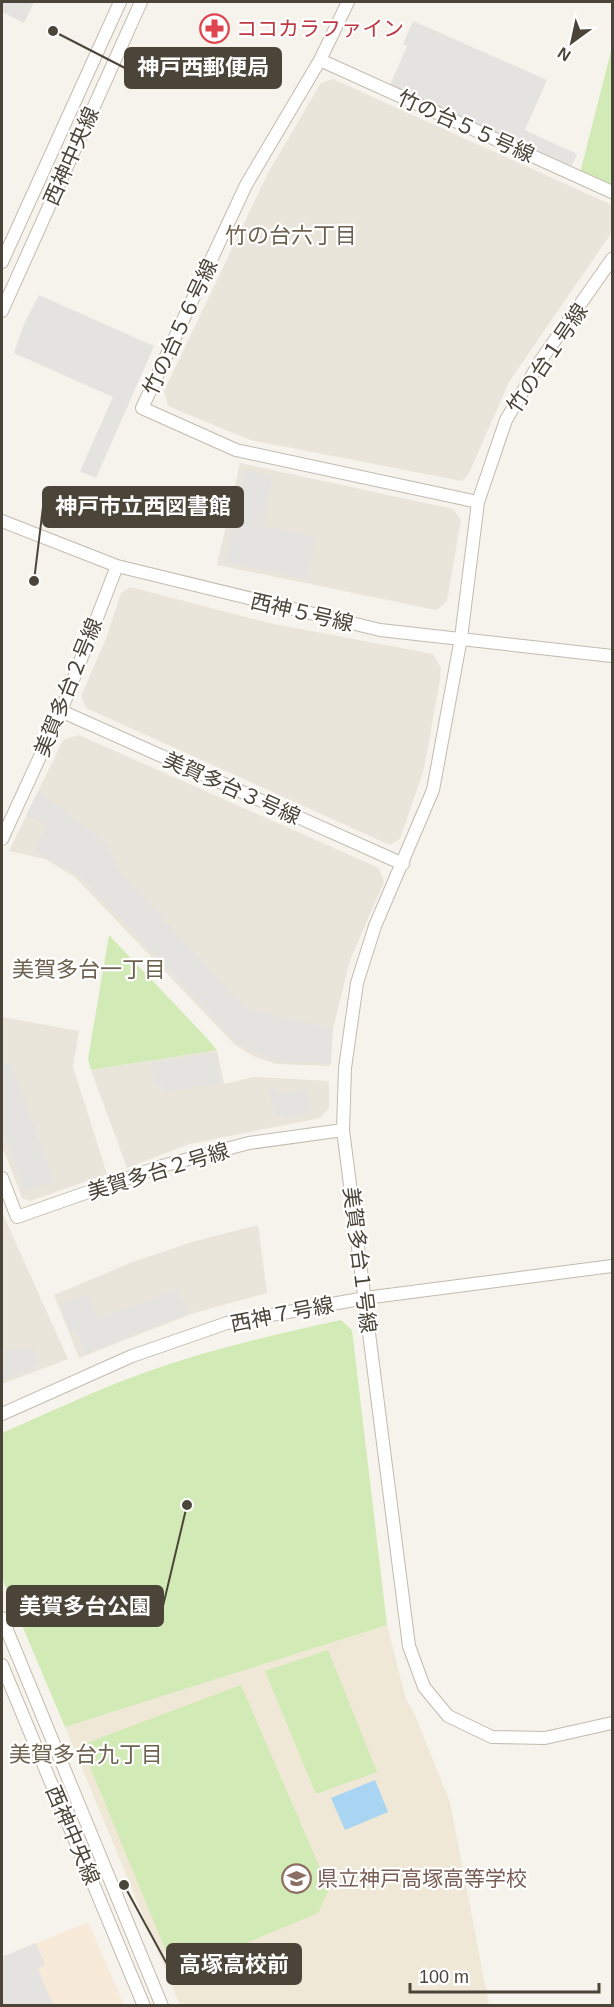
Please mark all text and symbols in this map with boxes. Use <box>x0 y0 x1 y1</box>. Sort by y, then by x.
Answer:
pharmacy icon: ココカラファイン <box>199 12 231 44</box>
north arrow <box>542 12 602 72</box>
place label: ココカラファイン <box>236 17 404 40</box>
text: N <box>555 44 574 64</box>
callout: 神戸西郵便局 <box>125 48 281 88</box>
text: 神戸西郵便局 <box>137 55 269 80</box>
street label: 竹の台５５号線 <box>394 86 538 166</box>
street label: 西神中央線 <box>39 103 103 209</box>
district label: 竹の台六丁目 <box>225 223 357 248</box>
street label: 竹の台５６号線 <box>139 256 221 398</box>
street label: 竹の台１号線 <box>502 299 592 417</box>
callout: 神戸市立西図書館 <box>43 487 243 527</box>
text: 神戸市立西図書館 <box>55 494 231 519</box>
street label: 西神５号線 <box>248 589 356 635</box>
street label: 美賀多台２号線 <box>30 615 106 759</box>
street label: 美賀多台３号線 <box>160 748 304 828</box>
district label: 美賀多台一丁目 <box>12 957 166 982</box>
street label: 美賀多台２号線 <box>84 1139 232 1203</box>
street label: 美賀多台１号線 <box>340 1186 380 1334</box>
street label: 西神７号線 <box>228 1293 336 1335</box>
callout: 美賀多台公園 <box>7 1586 163 1626</box>
text: 美賀多台公園 <box>19 1594 151 1619</box>
district label: 美賀多台九丁目 <box>9 1742 163 1767</box>
street label: 西神中央線 <box>42 1782 104 1888</box>
school or university icon: 県立神戸高塚高等学校 <box>280 1862 312 1894</box>
place label: 県立神戸高塚高等学校 <box>317 1867 527 1890</box>
callout: 高塚高校前 <box>167 1944 301 1984</box>
text: 高塚高校前 <box>179 1952 289 1977</box>
scale bar <box>410 1956 599 1994</box>
text: 100 m <box>419 1967 469 1987</box>

